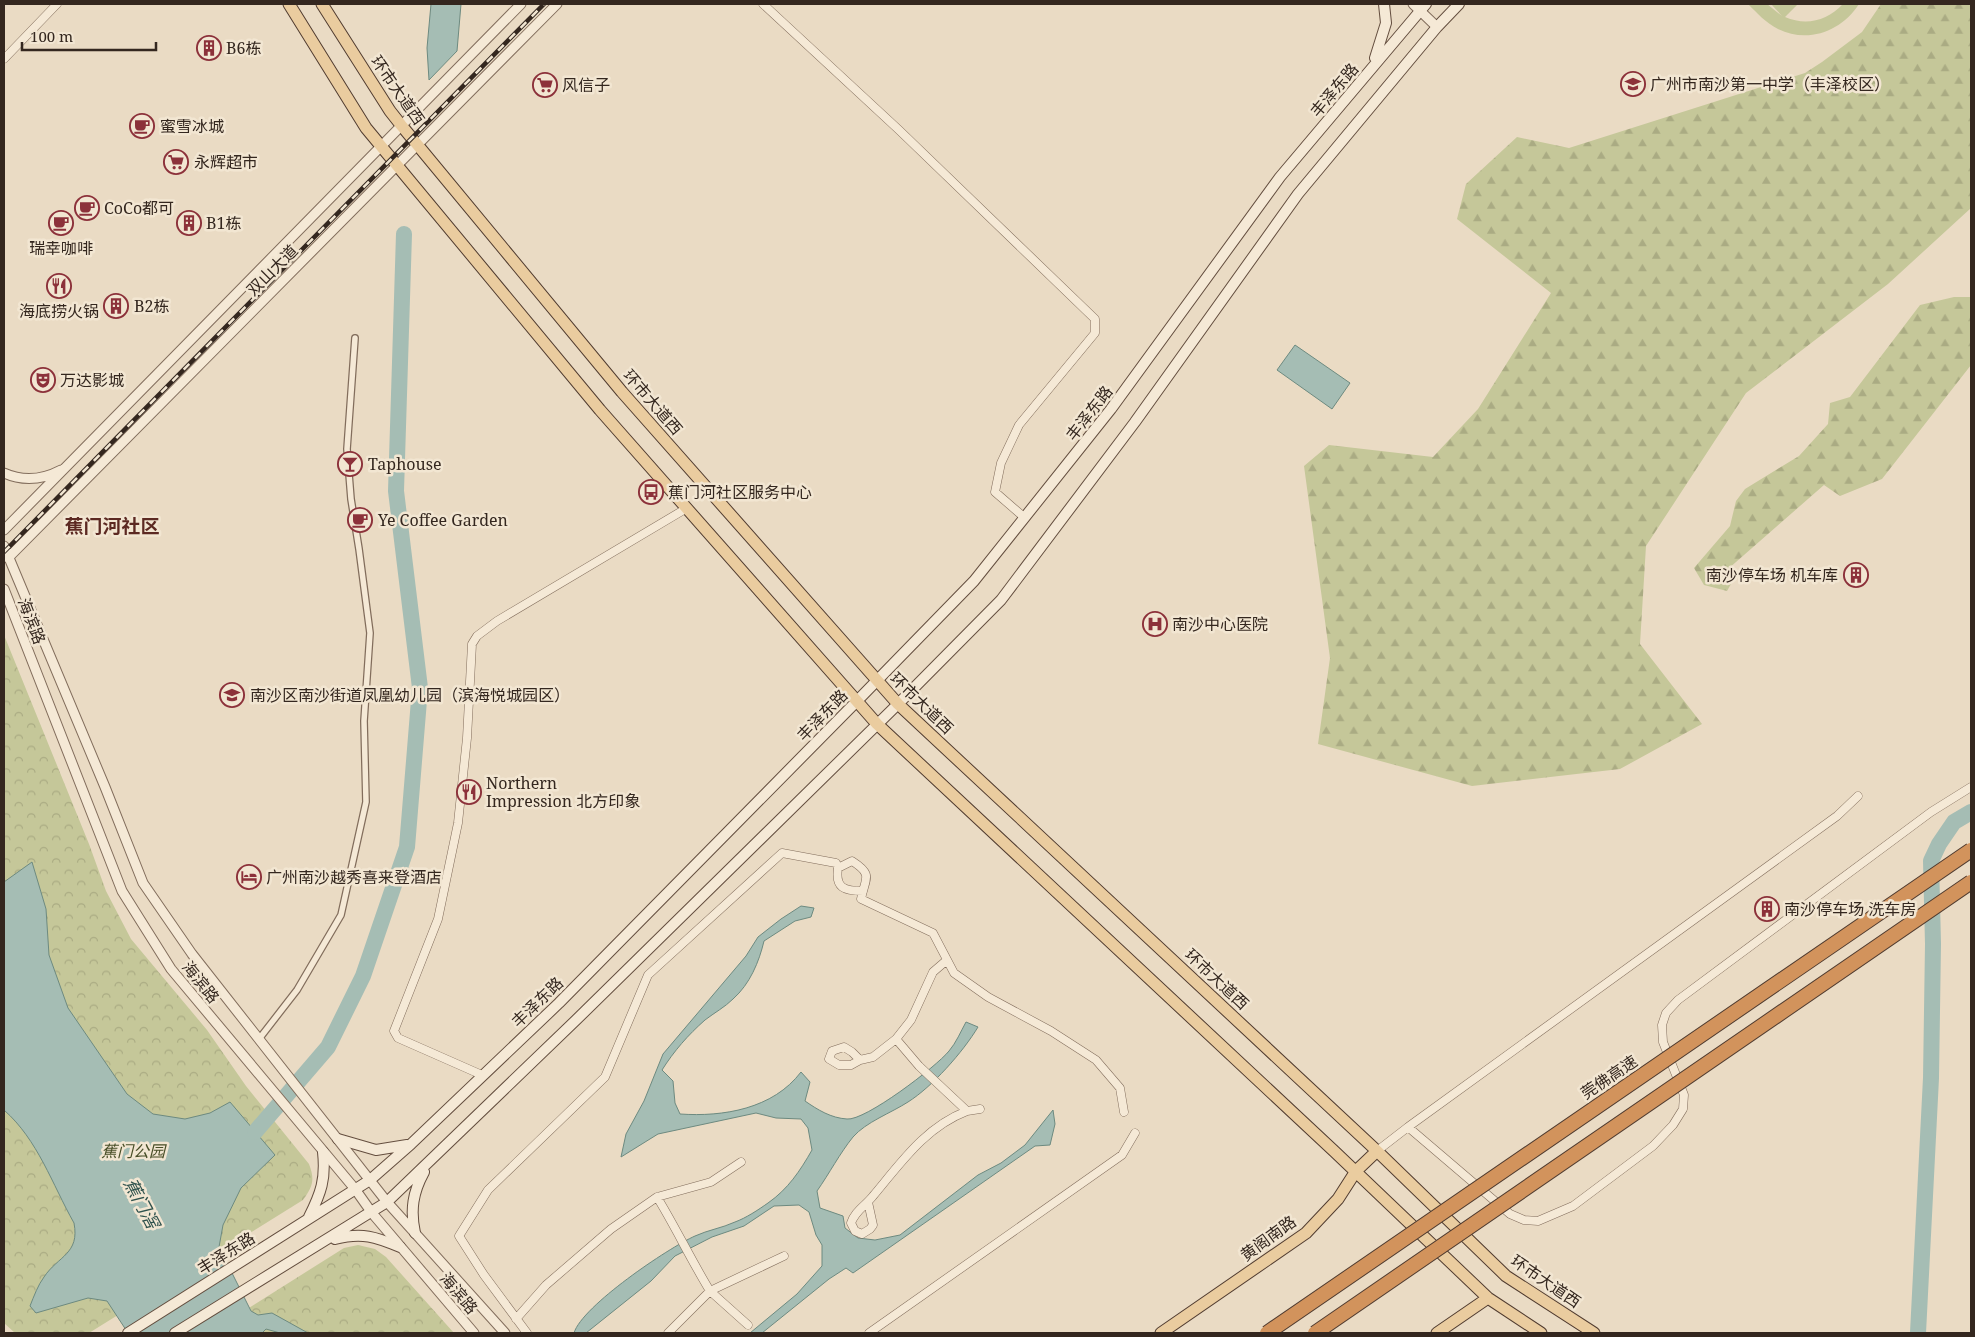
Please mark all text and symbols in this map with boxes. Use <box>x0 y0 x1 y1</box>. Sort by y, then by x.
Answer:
scale bar <box>22 20 156 52</box>
text: 100 m <box>30 26 73 46</box>
building icon: B6栋 <box>196 35 222 61</box>
place label: B6栋 <box>226 37 261 59</box>
street label: 环市大道西 <box>366 51 430 129</box>
street label: 丰泽东路 <box>1305 58 1363 122</box>
school or university icon: 广州市南沙第一中学（丰泽校区） <box>1620 71 1646 97</box>
supermarket icon: 风信子 <box>532 72 558 98</box>
place label: 广州市南沙第一中学（丰泽校区） <box>1650 73 1890 95</box>
place label: 风信子 <box>562 74 610 96</box>
cafe icon: 蜜雪冰城 <box>129 113 155 139</box>
place label: 蜜雪冰城 <box>160 115 224 137</box>
supermarket icon: 永辉超市 <box>163 149 189 175</box>
place label: 永辉超市 <box>194 151 258 173</box>
cafe icon: CoCo都可 <box>74 195 100 221</box>
place label: CoCo都可 <box>104 197 174 219</box>
cafe icon: 瑞幸咖啡 <box>48 210 74 236</box>
building icon: B1栋 <box>176 210 202 236</box>
place label: B1栋 <box>206 212 241 234</box>
place label: 瑞幸咖啡 <box>29 237 93 259</box>
street label: 双山大道 <box>242 240 302 300</box>
restaurant icon: 海底捞火锅 <box>46 273 72 299</box>
building icon: B2栋 <box>103 293 129 319</box>
place label: B2栋 <box>134 295 169 317</box>
place label: 海底捞火锅 <box>19 300 99 322</box>
street label: 环市大道西 <box>618 365 688 439</box>
theatre icon: 万达影城 <box>30 367 56 393</box>
place label: 万达影城 <box>60 369 124 391</box>
street label: 丰泽东路 <box>1061 381 1117 445</box>
bar icon: Taphouse <box>337 451 363 477</box>
place label: Taphouse <box>368 453 442 475</box>
bus stop icon: 蕉门河社区服务中心 <box>638 479 664 505</box>
place label: 蕉门河社区服务中心 <box>668 481 812 503</box>
cafe icon: Ye Coffee Garden <box>347 507 373 533</box>
place label: Ye Coffee Garden <box>377 509 508 531</box>
district label: 蕉门河社区 <box>64 513 160 539</box>
building icon: 南沙停车场 机车库 <box>1843 562 1869 588</box>
place label: 南沙停车场 机车库 <box>1706 564 1838 586</box>
street label: 海滨路 <box>13 595 51 647</box>
hospital icon: 南沙中心医院 <box>1142 611 1168 637</box>
place label: 南沙中心医院 <box>1172 613 1268 635</box>
street label: 环市大道西 <box>886 667 958 739</box>
school or university icon: 南沙区南沙街道凤凰幼儿园（滨海悦城园区） <box>219 682 245 708</box>
place label: 南沙区南沙街道凤凰幼儿园（滨海悦城园区） <box>250 684 570 706</box>
street label: 丰泽东路 <box>792 684 852 746</box>
place label: Northern Impression 北方印象 <box>486 772 640 812</box>
restaurant icon: Northern Impression 北方印象 <box>456 779 482 805</box>
hotel icon: 广州南沙越秀喜来登酒店 <box>236 864 262 890</box>
place label: 广州南沙越秀喜来登酒店 <box>266 866 442 888</box>
building icon: 南沙停车场 洗车房 <box>1754 896 1780 922</box>
place label: 南沙停车场 洗车房 <box>1784 898 1916 920</box>
street label: 环市大道西 <box>1180 944 1254 1014</box>
street label: 海滨路 <box>177 956 225 1008</box>
street label: 丰泽东路 <box>506 972 568 1032</box>
street label: 莞佛高速 <box>1576 1050 1642 1104</box>
park label: 蕉门公园 <box>101 1140 167 1162</box>
water label: 蕉门滘 <box>119 1174 167 1235</box>
street label: 黄阁南路 <box>1236 1210 1300 1266</box>
street label: 丰泽东路 <box>193 1227 259 1279</box>
street label: 环市大道西 <box>1507 1250 1585 1312</box>
street label: 海滨路 <box>435 1268 483 1318</box>

